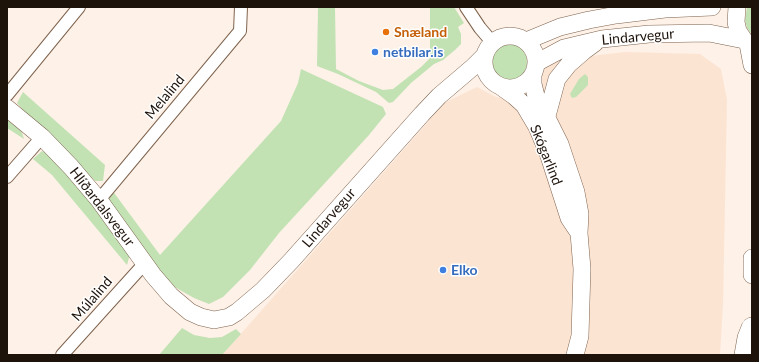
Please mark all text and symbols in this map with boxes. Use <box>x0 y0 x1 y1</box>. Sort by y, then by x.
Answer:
place label: Snæland <box>394 24 447 40</box>
street label: Lindarvegur <box>601 25 675 49</box>
marker: Snæland <box>381 27 391 37</box>
place label: netbilar.is <box>383 44 443 60</box>
marker: netbilar.is <box>370 47 380 57</box>
street label: Melalind <box>142 71 188 123</box>
street label: Skógarlind <box>526 122 566 188</box>
street label: Hlíðardalsvegur <box>66 164 138 250</box>
street label: Lindarvegur <box>299 185 359 251</box>
place label: Elko <box>451 262 478 278</box>
marker: Elko <box>438 265 448 275</box>
street label: Múlalind <box>68 273 116 325</box>

